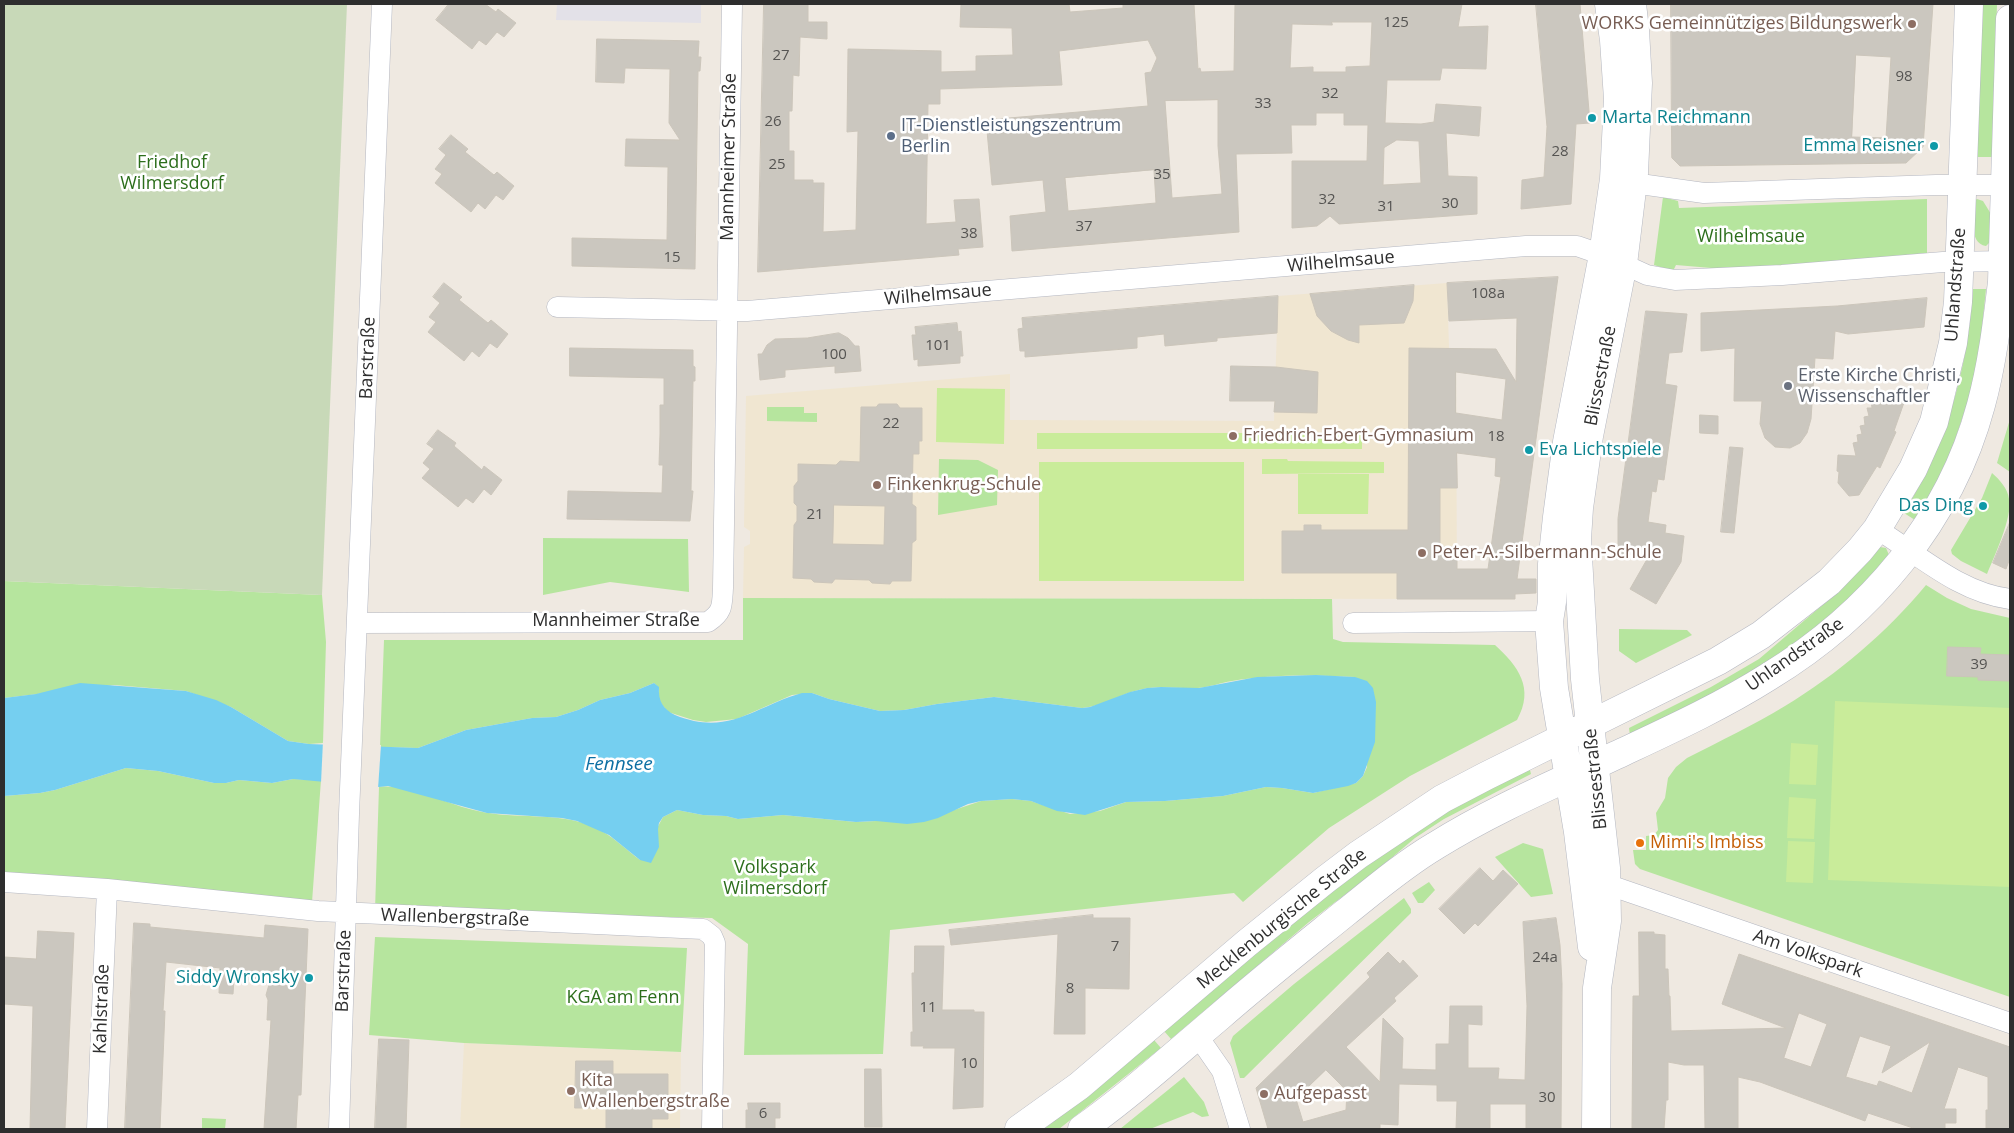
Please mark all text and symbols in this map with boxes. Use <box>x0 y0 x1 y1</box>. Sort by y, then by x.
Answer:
place label: WORKS Gemeinnütziges Bildungswerk <box>1582 13 1902 35</box>
house number: 125 <box>1383 14 1409 32</box>
marker: WORKS Gemeinnütziges Bildungswerk <box>1906 18 1918 30</box>
house number: 27 <box>772 47 790 65</box>
house number: 98 <box>1895 68 1913 86</box>
street label: Mannheimer Straße <box>717 73 741 241</box>
house number: 32 <box>1321 85 1339 103</box>
house number: 33 <box>1254 95 1272 113</box>
place label: Marta Reichmann <box>1602 107 1751 129</box>
marker: Marta Reichmann <box>1586 112 1598 124</box>
house number: 26 <box>764 113 782 131</box>
place label: IT-Dienstleistungszentrum Berlin <box>901 115 1121 158</box>
marker: IT-Dienstleistungszentrum Berlin <box>885 130 897 142</box>
place label: Emma Reisner <box>1803 135 1924 157</box>
marker: Emma Reisner <box>1928 140 1940 152</box>
house number: 28 <box>1551 143 1569 161</box>
park label: Friedhof Wilmersdorf <box>120 152 224 194</box>
house number: 25 <box>768 156 786 174</box>
house number: 35 <box>1153 166 1171 184</box>
house number: 32 <box>1318 191 1336 209</box>
house number: 30 <box>1441 195 1459 213</box>
house number: 31 <box>1377 198 1395 216</box>
house number: 37 <box>1075 218 1093 236</box>
house number: 38 <box>960 225 978 243</box>
park label: Wilhelmsaue <box>1697 226 1805 248</box>
street label: Uhlandstraße <box>1941 227 1971 343</box>
street label: Wilhelmsaue <box>1286 247 1396 277</box>
house number: 15 <box>663 249 681 267</box>
street label: Wilhelmsaue <box>883 280 993 310</box>
house number: 108a <box>1471 285 1505 303</box>
street label: Barstraße <box>356 316 380 400</box>
street label: Blissestraße <box>1581 324 1621 428</box>
house number: 101 <box>925 337 951 355</box>
house number: 100 <box>821 346 847 364</box>
place label: Erste Kirche Christi, Wissenschaftler <box>1798 365 1961 408</box>
marker: Erste Kirche Christi, Wissenschaftler <box>1782 380 1794 392</box>
house number: 22 <box>882 415 900 433</box>
place label: Friedrich-Ebert-Gymnasium <box>1243 425 1474 447</box>
house number: 18 <box>1487 428 1505 446</box>
marker: Friedrich-Ebert-Gymnasium <box>1227 430 1239 442</box>
place label: Eva Lichtspiele <box>1539 439 1662 461</box>
marker: Eva Lichtspiele <box>1523 444 1535 456</box>
place label: Finkenkrug-Schule <box>887 474 1041 496</box>
marker: Finkenkrug-Schule <box>871 479 883 491</box>
place label: Das Ding <box>1898 495 1973 517</box>
marker: Das Ding <box>1977 500 1989 512</box>
house number: 21 <box>806 506 824 524</box>
place label: Peter-A.-Silbermann-Schule <box>1432 542 1662 564</box>
marker: Peter-A.-Silbermann-Schule <box>1416 547 1428 559</box>
street label: Mannheimer Straße <box>532 610 700 632</box>
street label: Uhlandstraße <box>1742 613 1848 697</box>
house number: 39 <box>1970 656 1988 674</box>
street label: Blissestraße <box>1580 727 1612 831</box>
water label: Fennsee <box>585 754 653 776</box>
place label: Mimi's Imbiss <box>1650 832 1764 854</box>
marker: Mimi's Imbiss <box>1634 837 1646 849</box>
street label: Mecklenburgische Straße <box>1193 844 1371 994</box>
park label: Volkspark Wilmersdorf <box>723 857 827 900</box>
street label: Wallenbergstraße <box>380 905 530 931</box>
street label: Am Volkspark <box>1750 925 1866 983</box>
street label: Barstraße <box>332 929 356 1013</box>
house number: 7 <box>1111 938 1119 956</box>
house number: 24a <box>1532 949 1558 967</box>
street label: Kahlstraße <box>90 964 114 1054</box>
place label: Siddy Wronsky <box>176 967 299 989</box>
marker: Siddy Wronsky <box>303 972 315 984</box>
house number: 8 <box>1066 980 1074 998</box>
park label: KGA am Fenn <box>567 987 679 1009</box>
house number: 11 <box>919 999 937 1017</box>
house number: 10 <box>960 1055 978 1073</box>
place label: Kita Wallenbergstraße <box>581 1070 730 1112</box>
place label: Aufgepasst <box>1274 1083 1367 1105</box>
marker: Kita Wallenbergstraße <box>565 1085 577 1097</box>
marker: Aufgepasst <box>1258 1088 1270 1100</box>
house number: 30 <box>1538 1089 1556 1107</box>
house number: 6 <box>759 1105 767 1123</box>

